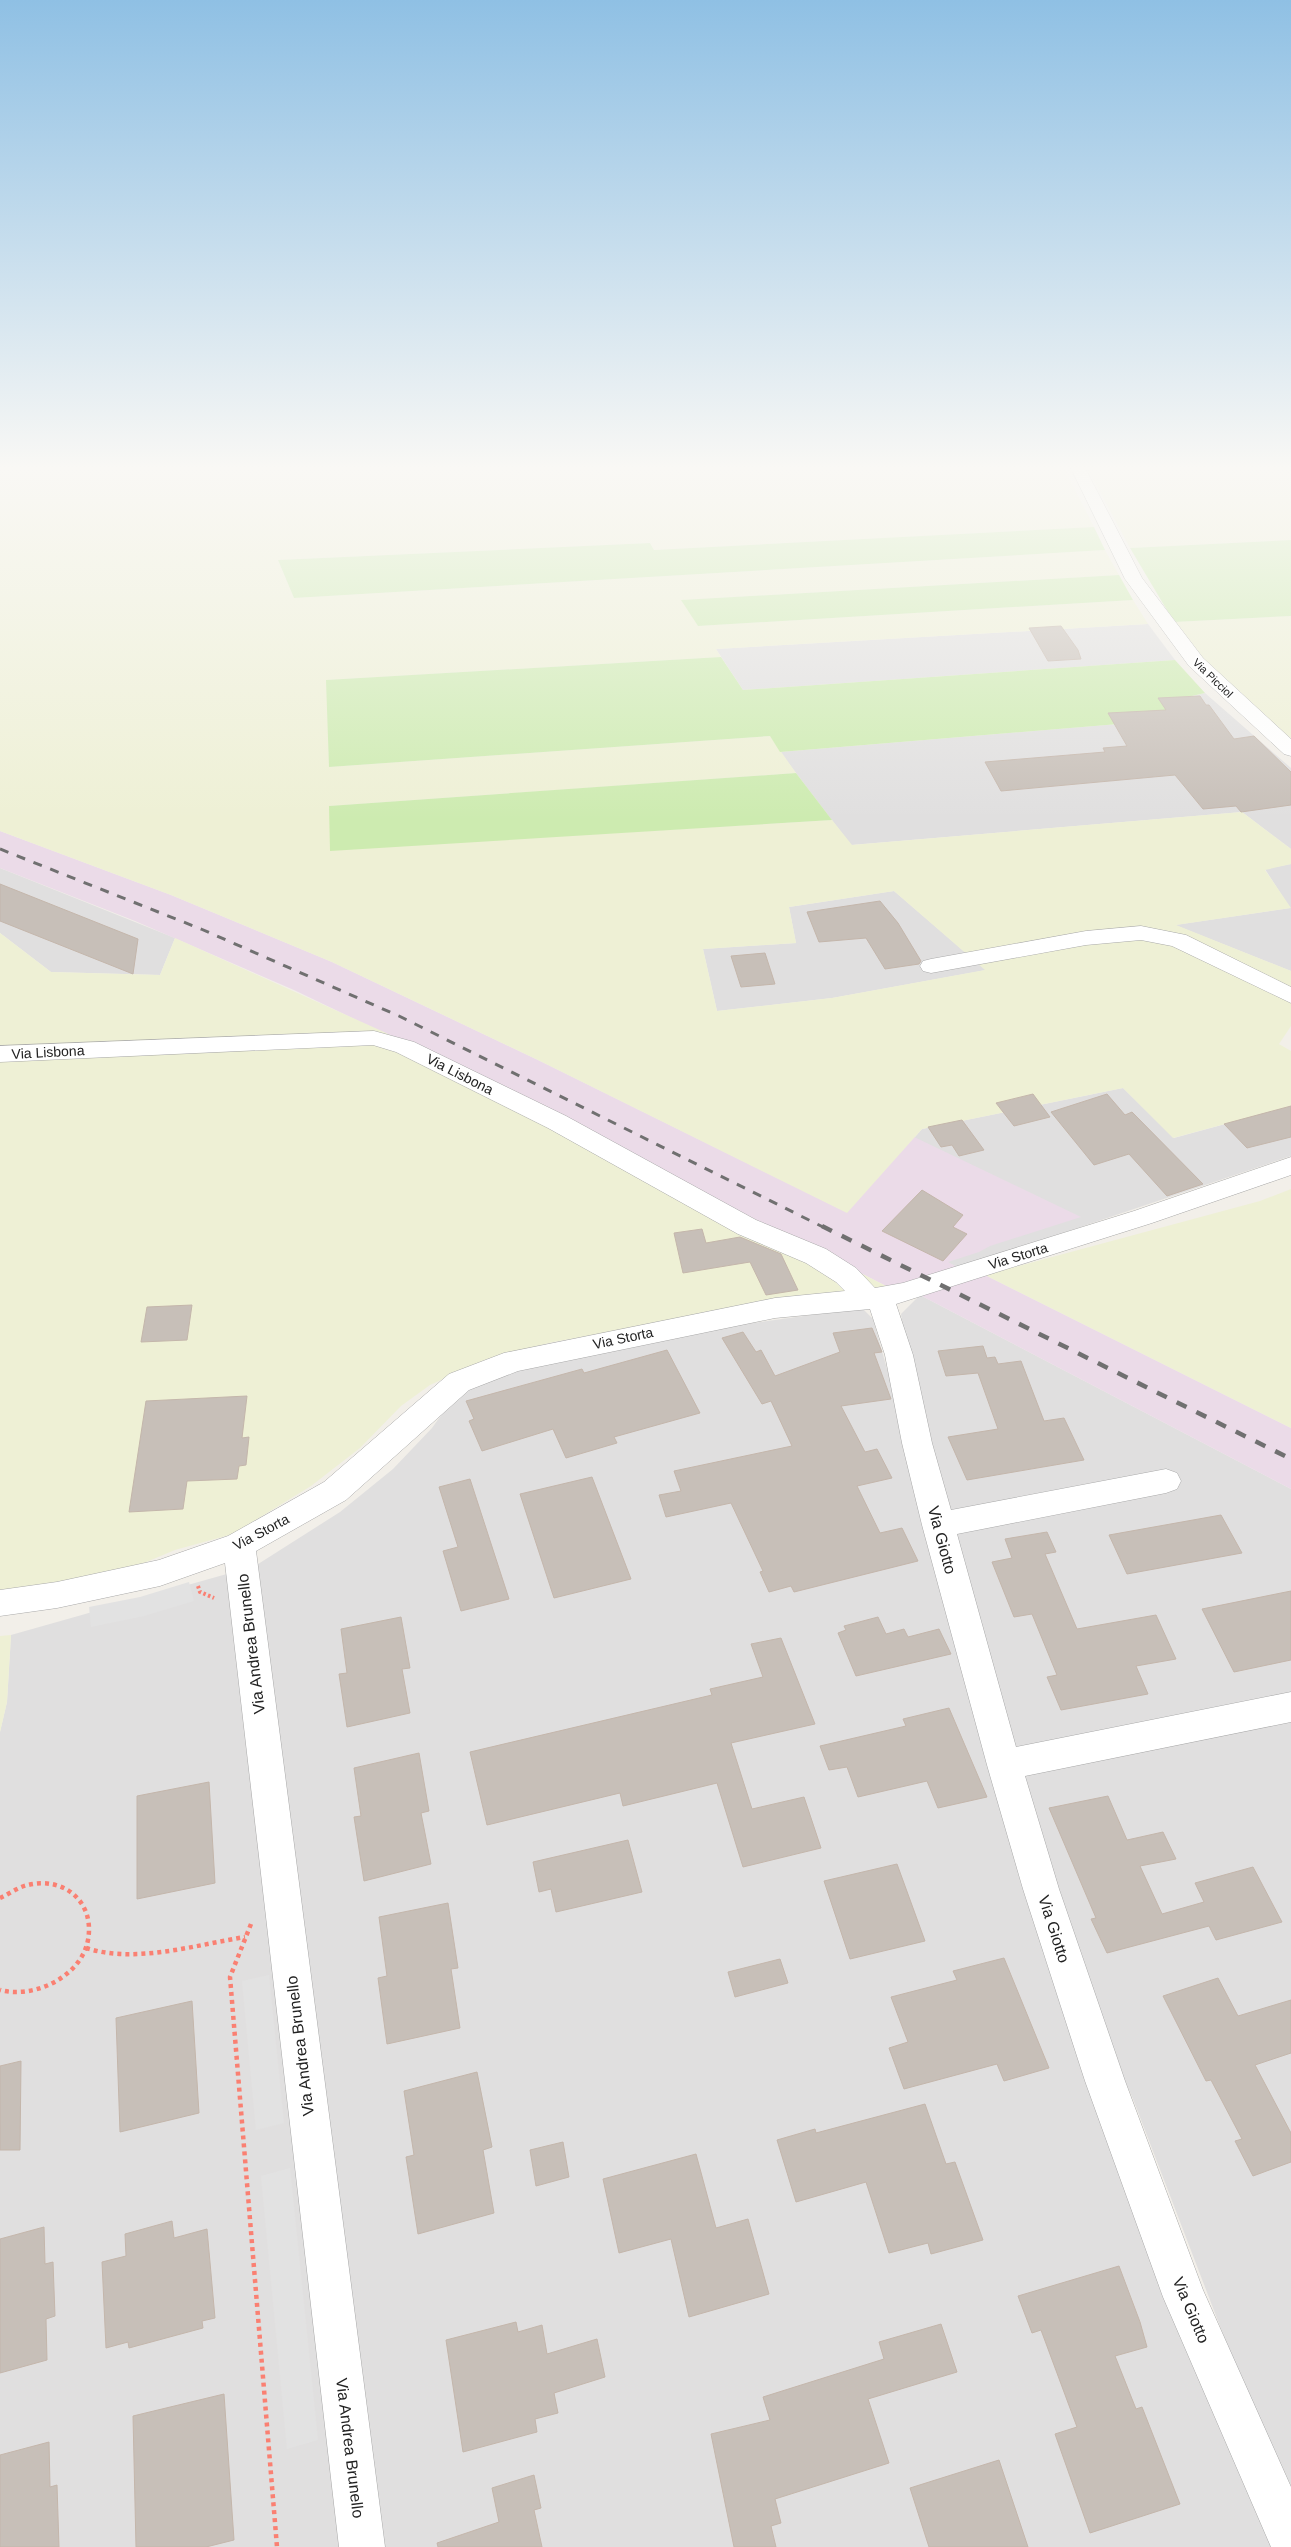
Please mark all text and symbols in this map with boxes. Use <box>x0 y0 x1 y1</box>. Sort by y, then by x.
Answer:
street label: Via Picciol <box>1191 656 1235 700</box>
street label: Via Lisbona <box>11 1042 85 1062</box>
street label: Via Lisbona <box>424 1050 496 1098</box>
street label: Via Storta <box>986 1239 1050 1273</box>
street label: Via Storta <box>591 1324 655 1352</box>
street label: Via Giotto <box>925 1504 959 1576</box>
street label: Via Storta <box>230 1510 292 1553</box>
street label: Via Andrea Brunello <box>234 1573 268 1715</box>
street label: Via Giotto <box>1035 1893 1073 1965</box>
street label: Via Andrea Brunello <box>283 1975 317 2117</box>
street label: Via Giotto <box>1170 2274 1213 2346</box>
street label: Via Andrea Brunello <box>333 2377 367 2519</box>

